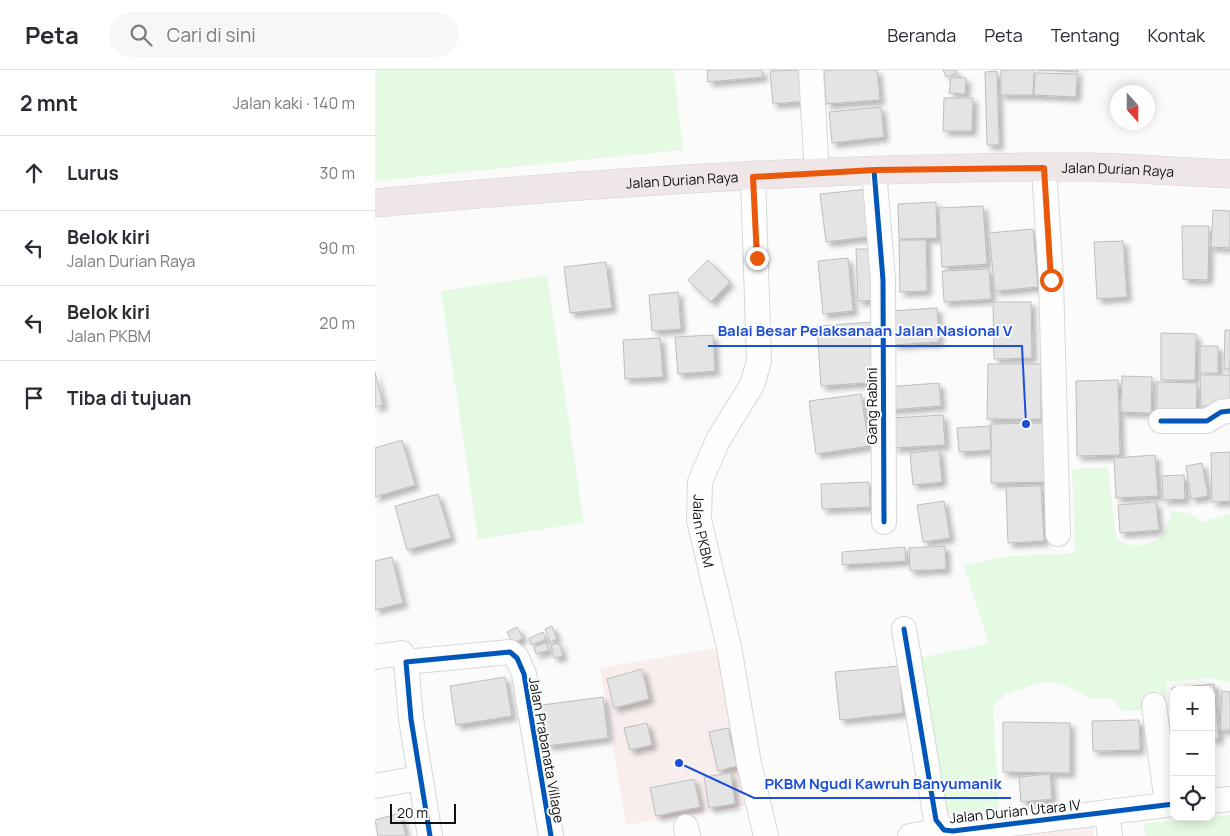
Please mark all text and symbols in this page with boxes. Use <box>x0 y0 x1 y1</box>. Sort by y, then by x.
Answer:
search box <box>109 12 459 57</box>
text: Peta <box>25 18 79 51</box>
icon: search <box>127 21 155 49</box>
text: Cari di sini <box>167 22 256 48</box>
text: Beranda <box>887 23 956 47</box>
text: Peta <box>984 23 1023 47</box>
text: Tentang <box>1051 23 1120 47</box>
text: Kontak <box>1148 23 1205 47</box>
north arrow <box>1110 85 1155 130</box>
text: 2 mnt <box>20 89 78 117</box>
text: Jalan kaki · 140 m <box>233 92 355 114</box>
street label: Jalan Durian Raya <box>1062 157 1175 180</box>
icon: ahead <box>20 159 48 187</box>
text: Lurus <box>67 160 119 186</box>
text: 30 m <box>320 162 355 184</box>
street label: Jalan Durian Raya <box>625 167 739 192</box>
text: Belok kiri <box>67 224 150 250</box>
icon: left <box>20 234 48 262</box>
text: 90 m <box>319 237 355 259</box>
route end <box>746 247 769 270</box>
text: Jalan Durian Raya <box>67 250 195 272</box>
route start <box>1040 269 1063 292</box>
text: Belok kiri <box>67 299 150 325</box>
icon: left <box>20 309 48 337</box>
text: 20 m <box>319 312 355 334</box>
callout: Balai Besar Pelaksanaan Jalan Nasional V <box>708 316 1022 346</box>
text: Balai Besar Pelaksanaan Jalan Nasional V <box>718 320 1013 341</box>
text: Jalan PKBM <box>67 325 151 347</box>
street label: Gang Rabini <box>862 368 881 444</box>
icon: arrive <box>20 384 48 412</box>
text: Tiba di tujuan <box>67 385 191 411</box>
street label: Jalan PKBM <box>690 494 719 569</box>
street label: Jalan Prabanata Village <box>525 675 569 825</box>
map controls <box>1170 686 1215 821</box>
button: + <box>1170 686 1215 731</box>
button: − <box>1170 731 1215 776</box>
callout: PKBM Ngudi Kawruh Banyumanik <box>754 768 1011 798</box>
text: PKBM Ngudi Kawruh Banyumanik <box>764 773 1002 794</box>
button: locate <box>1170 776 1215 821</box>
street label: Jalan Durian Utara IV <box>949 795 1082 827</box>
scale bar <box>390 801 456 824</box>
text: 20 m <box>397 803 428 822</box>

